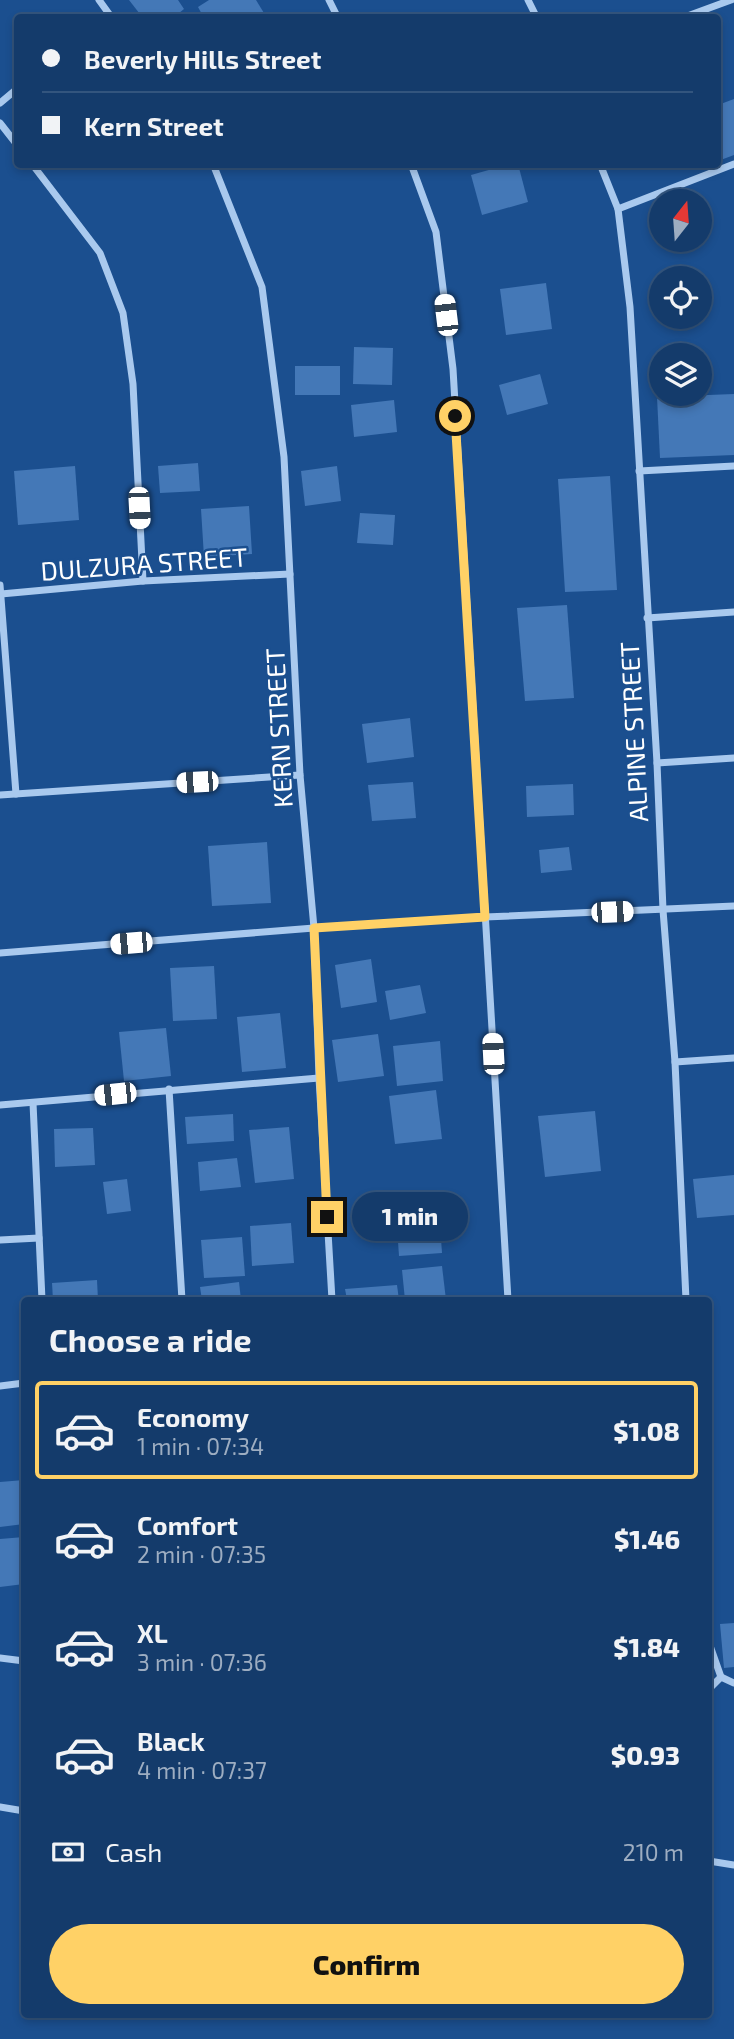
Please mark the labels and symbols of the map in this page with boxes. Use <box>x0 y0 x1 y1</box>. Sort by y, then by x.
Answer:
north arrow <box>649 189 712 252</box>
car <box>434 293 459 337</box>
route start <box>439 400 471 432</box>
car <box>128 486 151 530</box>
street label: DULZURA STREET <box>39 540 249 586</box>
street label: ALPINE STREET <box>613 641 653 823</box>
street label: KERN STREET <box>258 647 298 809</box>
car <box>176 770 219 794</box>
car <box>591 901 634 923</box>
car <box>110 931 153 955</box>
car <box>482 1032 505 1076</box>
car <box>94 1081 137 1107</box>
callout: 1 min <box>352 1192 467 1242</box>
route end <box>311 1201 343 1233</box>

